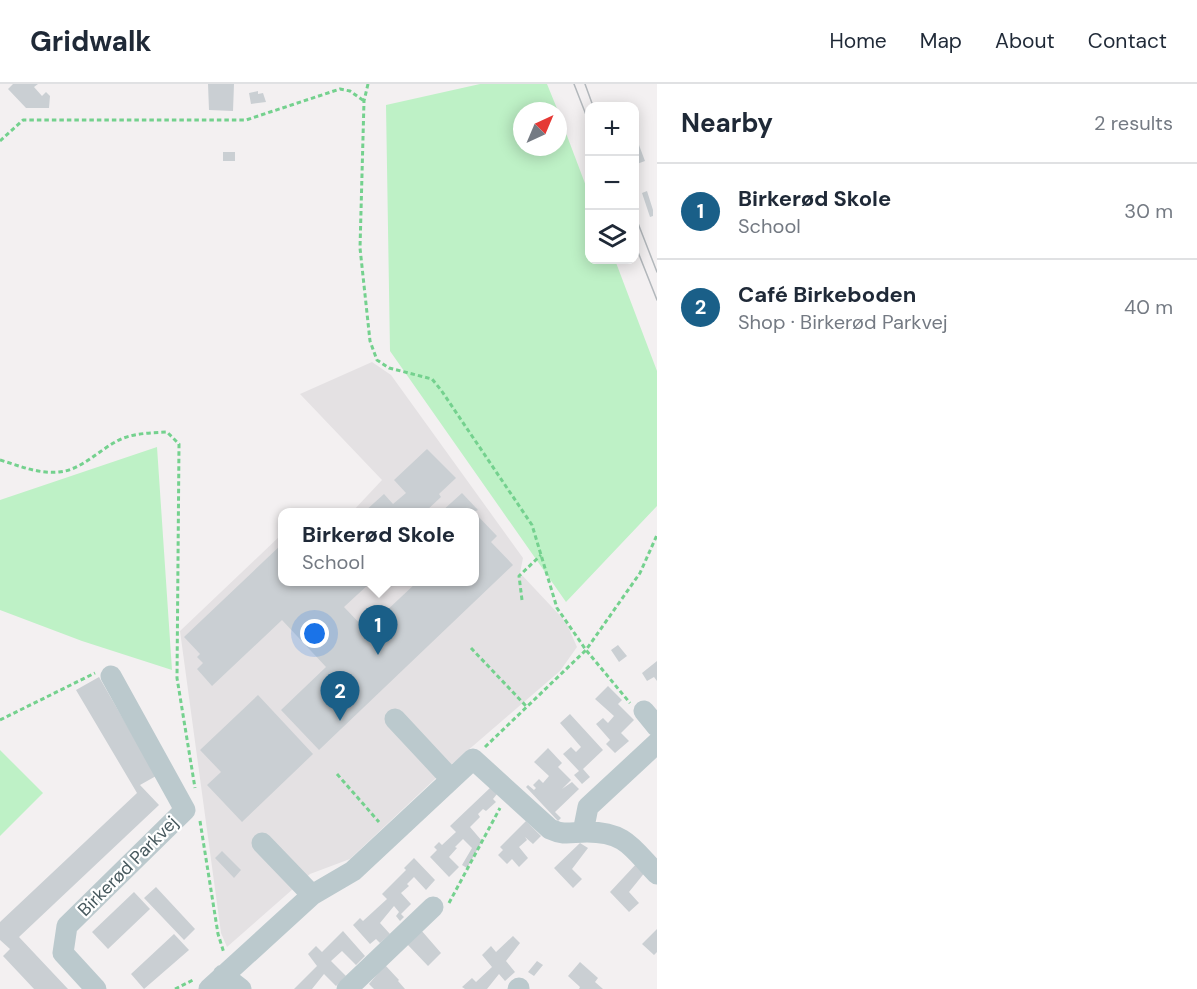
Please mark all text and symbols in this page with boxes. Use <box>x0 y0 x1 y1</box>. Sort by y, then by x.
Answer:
text: Gridwalk <box>30 23 152 60</box>
text: Home <box>829 27 887 55</box>
text: Map <box>920 27 962 55</box>
text: About <box>995 27 1055 55</box>
text: Contact <box>1088 27 1167 55</box>
north arrow <box>513 102 567 156</box>
map controls <box>585 102 639 264</box>
button: + <box>585 102 639 156</box>
text: Nearby <box>681 106 773 140</box>
text: 2 results <box>1094 110 1173 136</box>
button: − <box>585 156 639 210</box>
text: Birkerød Skole <box>738 184 891 213</box>
text: 1 <box>697 198 704 224</box>
text: 30 m <box>1124 198 1173 224</box>
button: layers <box>585 210 639 264</box>
text: School <box>738 213 801 239</box>
text: Café Birkeboden <box>738 280 916 309</box>
text: 2 <box>695 294 706 320</box>
text: 40 m <box>1124 294 1173 320</box>
text: Shop · Birkerød Parkvej <box>738 309 948 335</box>
popup <box>278 508 479 586</box>
text: Birkerød Skole <box>302 520 455 549</box>
text: School <box>302 549 365 575</box>
pin: 1 <box>358 606 398 655</box>
your location <box>300 619 329 648</box>
pin: 2 <box>320 672 360 721</box>
street label: Birkerød Parkvej <box>73 811 183 921</box>

